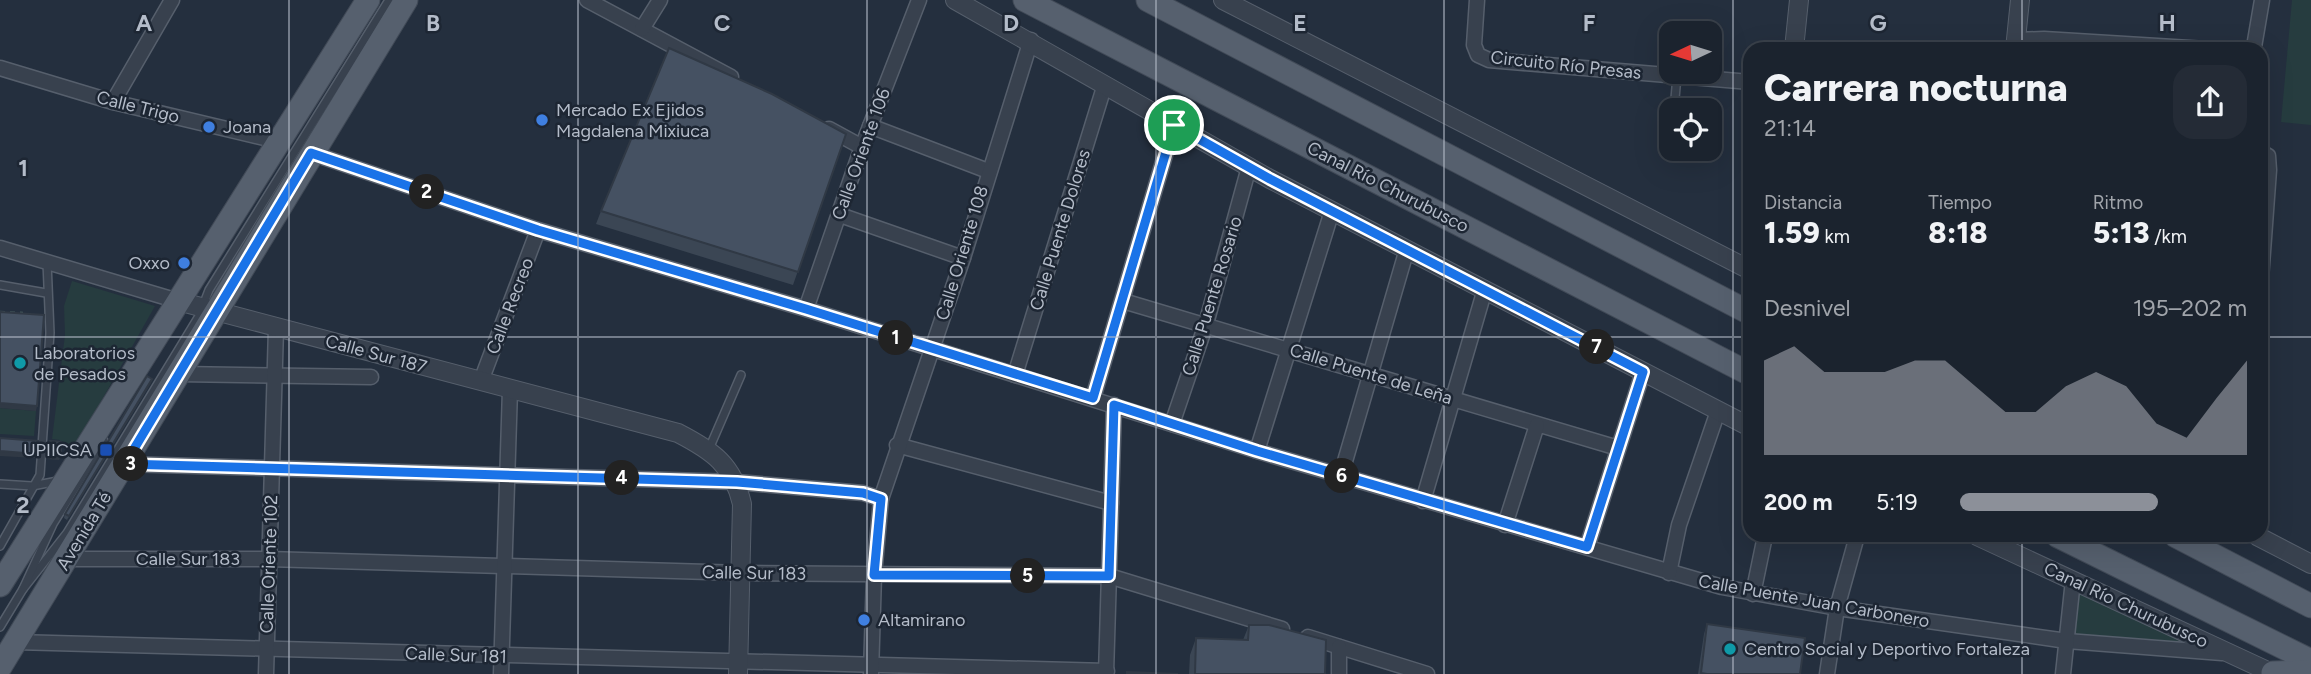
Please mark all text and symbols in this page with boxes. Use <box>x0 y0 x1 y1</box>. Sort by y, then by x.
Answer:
text: A <box>136 9 153 37</box>
text: B <box>426 9 440 37</box>
text: C <box>714 9 731 37</box>
text: D <box>1003 9 1019 37</box>
text: E <box>1293 9 1307 37</box>
text: F <box>1583 9 1596 37</box>
text: G <box>1869 9 1887 37</box>
text: H <box>2158 9 2176 37</box>
north arrow <box>1659 21 1722 84</box>
map controls <box>1659 21 1722 161</box>
street label: Circuito Río Presas <box>1490 46 1642 84</box>
text: Carrera nocturna <box>1764 65 2068 111</box>
button: share <box>2173 65 2247 139</box>
street label: Calle Oriente 106 <box>827 85 895 223</box>
street label: Calle Trigo <box>94 86 182 128</box>
pin <box>1144 95 1204 155</box>
button: locate <box>1659 98 1722 161</box>
place label: Mercado Ex Ejidos Magdalena Mixiuca <box>556 99 709 142</box>
icon: arrive <box>1155 106 1193 144</box>
marker: Mercado Ex Ejidos Magdalena Mixiuca <box>534 112 550 128</box>
text: 21:14 <box>1764 114 1816 142</box>
place label: Joana <box>223 116 271 138</box>
marker: Joana <box>201 119 217 135</box>
street label: Canal Río Churubusco <box>1303 137 1473 237</box>
street label: Calle Puente Dolores <box>1025 147 1095 313</box>
text: 1 <box>18 154 28 182</box>
pin: 2 <box>410 174 444 210</box>
text: 2 <box>421 180 432 203</box>
street label: Calle Oriente 108 <box>931 183 993 323</box>
text: Distancia <box>1764 191 1842 214</box>
text: Tiempo <box>1928 191 1992 214</box>
text: Ritmo <box>2093 191 2143 214</box>
street label: Calle Puente Rosario <box>1177 214 1247 378</box>
text: 1.59 <box>1764 214 1820 251</box>
text: 8:18 <box>1928 214 1988 251</box>
text: 5:13 <box>2093 214 2150 251</box>
text: km <box>1820 225 1850 248</box>
text: /km <box>2150 225 2187 248</box>
place label: Oxxo <box>129 252 170 274</box>
marker: Oxxo <box>176 255 192 271</box>
street label: Calle Recreo <box>482 255 538 357</box>
text: Desnivel <box>1764 294 1851 322</box>
text: 195–202 m <box>2133 294 2247 322</box>
pin: 1 <box>878 320 914 356</box>
text: 1 <box>891 326 900 349</box>
street label: Calle Sur 187 <box>323 330 429 378</box>
pin: 7 <box>1580 330 1614 364</box>
text: 7 <box>1591 335 1602 358</box>
street label: Calle Puente de Leña <box>1287 339 1455 409</box>
place label: Laboratorios de Pesados <box>34 342 135 385</box>
marker: Laboratorios de Pesados <box>12 355 28 371</box>
place label: UPIICSA <box>23 439 92 461</box>
marker: UPIICSA <box>98 442 114 458</box>
pin: 3 <box>114 447 148 482</box>
text: 3 <box>125 452 136 475</box>
pin: 6 <box>1324 458 1360 494</box>
pin: 4 <box>604 461 640 496</box>
text: 6 <box>1336 464 1347 487</box>
text: 4 <box>615 466 628 489</box>
street label: Avenida Té <box>52 487 116 574</box>
text: 200 m <box>1764 488 1833 516</box>
text: 5:19 <box>1876 488 1918 516</box>
text: 2 <box>16 491 30 519</box>
street label: Calle Oriente 102 <box>256 494 282 634</box>
street label: Calle Sur 183 <box>136 548 240 570</box>
street label: Canal Río Churubusco <box>2040 557 2212 653</box>
pin: 5 <box>1010 558 1046 594</box>
street label: Calle Sur 183 <box>702 561 806 585</box>
text: 5 <box>1022 564 1033 587</box>
street label: Calle Puente Juan Carbonero <box>1697 570 1931 632</box>
place label: Altamirano <box>878 609 965 631</box>
marker: Altamirano <box>856 612 872 628</box>
place label: Centro Social y Deportivo Fortaleza <box>1744 638 2030 660</box>
marker: Centro Social y Deportivo Fortaleza <box>1722 641 1738 657</box>
street label: Calle Sur 181 <box>405 642 507 668</box>

